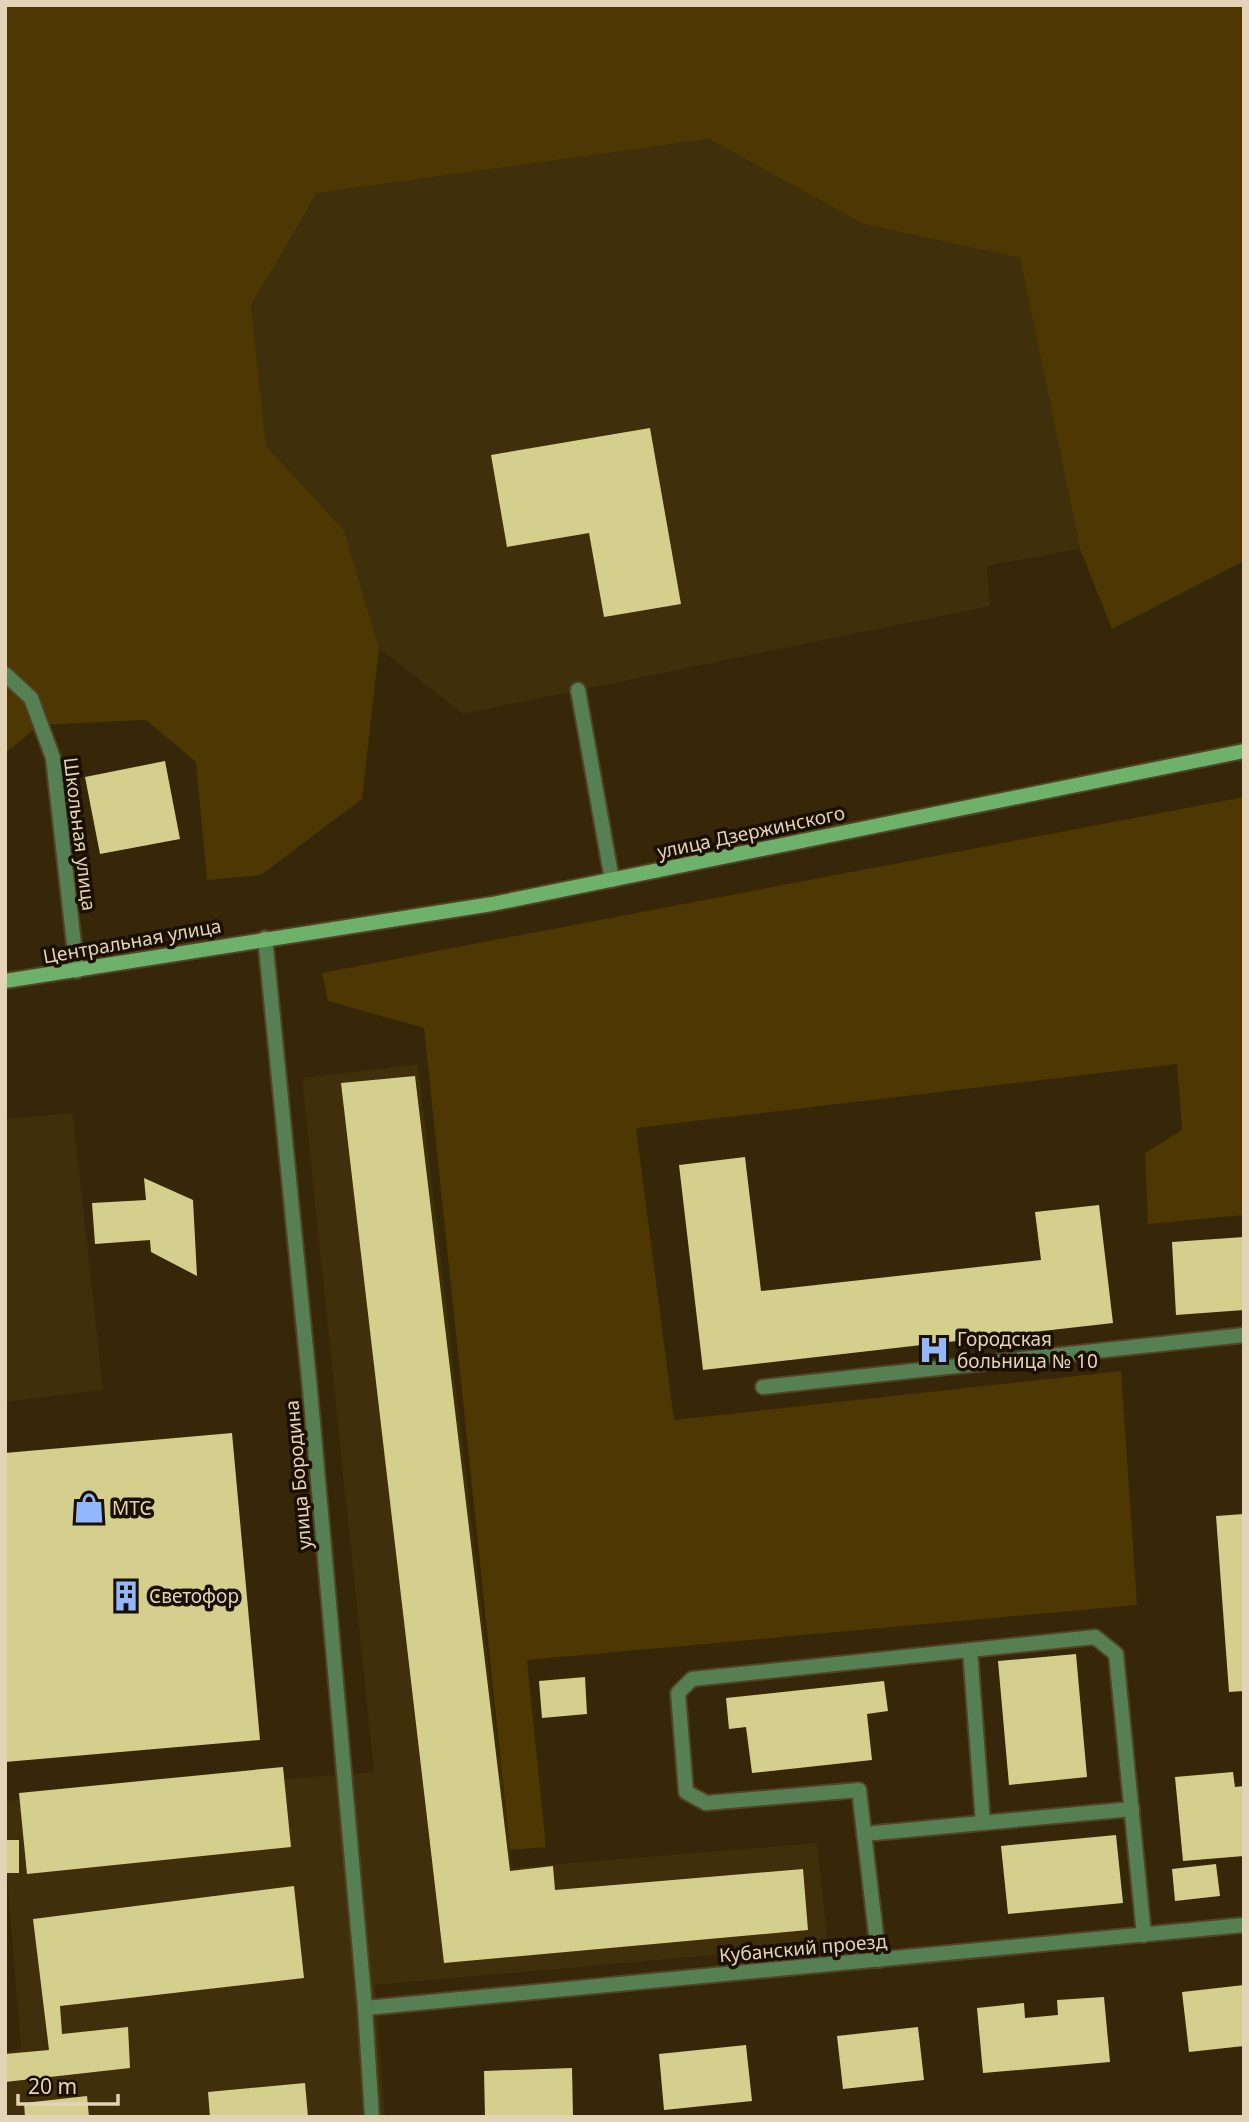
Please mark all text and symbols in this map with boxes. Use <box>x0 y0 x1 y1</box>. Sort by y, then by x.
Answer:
street label: Школьная улица <box>58 756 102 912</box>
street label: улица Дзержинского <box>655 799 847 865</box>
street label: Центральная улица <box>41 913 223 969</box>
place label: Городская больница № 10 <box>957 1326 1098 1374</box>
hospital icon: Городская больница № 10 <box>917 1333 951 1367</box>
street label: улица Бородина <box>279 1399 317 1551</box>
shop icon: МТС <box>72 1491 106 1525</box>
place label: МТС <box>112 1495 152 1521</box>
building icon: Светофор <box>109 1579 143 1613</box>
place label: Светофор <box>149 1583 239 1609</box>
street label: Кубанский проезд <box>718 1928 889 1968</box>
scale bar <box>18 2062 117 2106</box>
text: 20 m <box>28 2072 77 2100</box>

